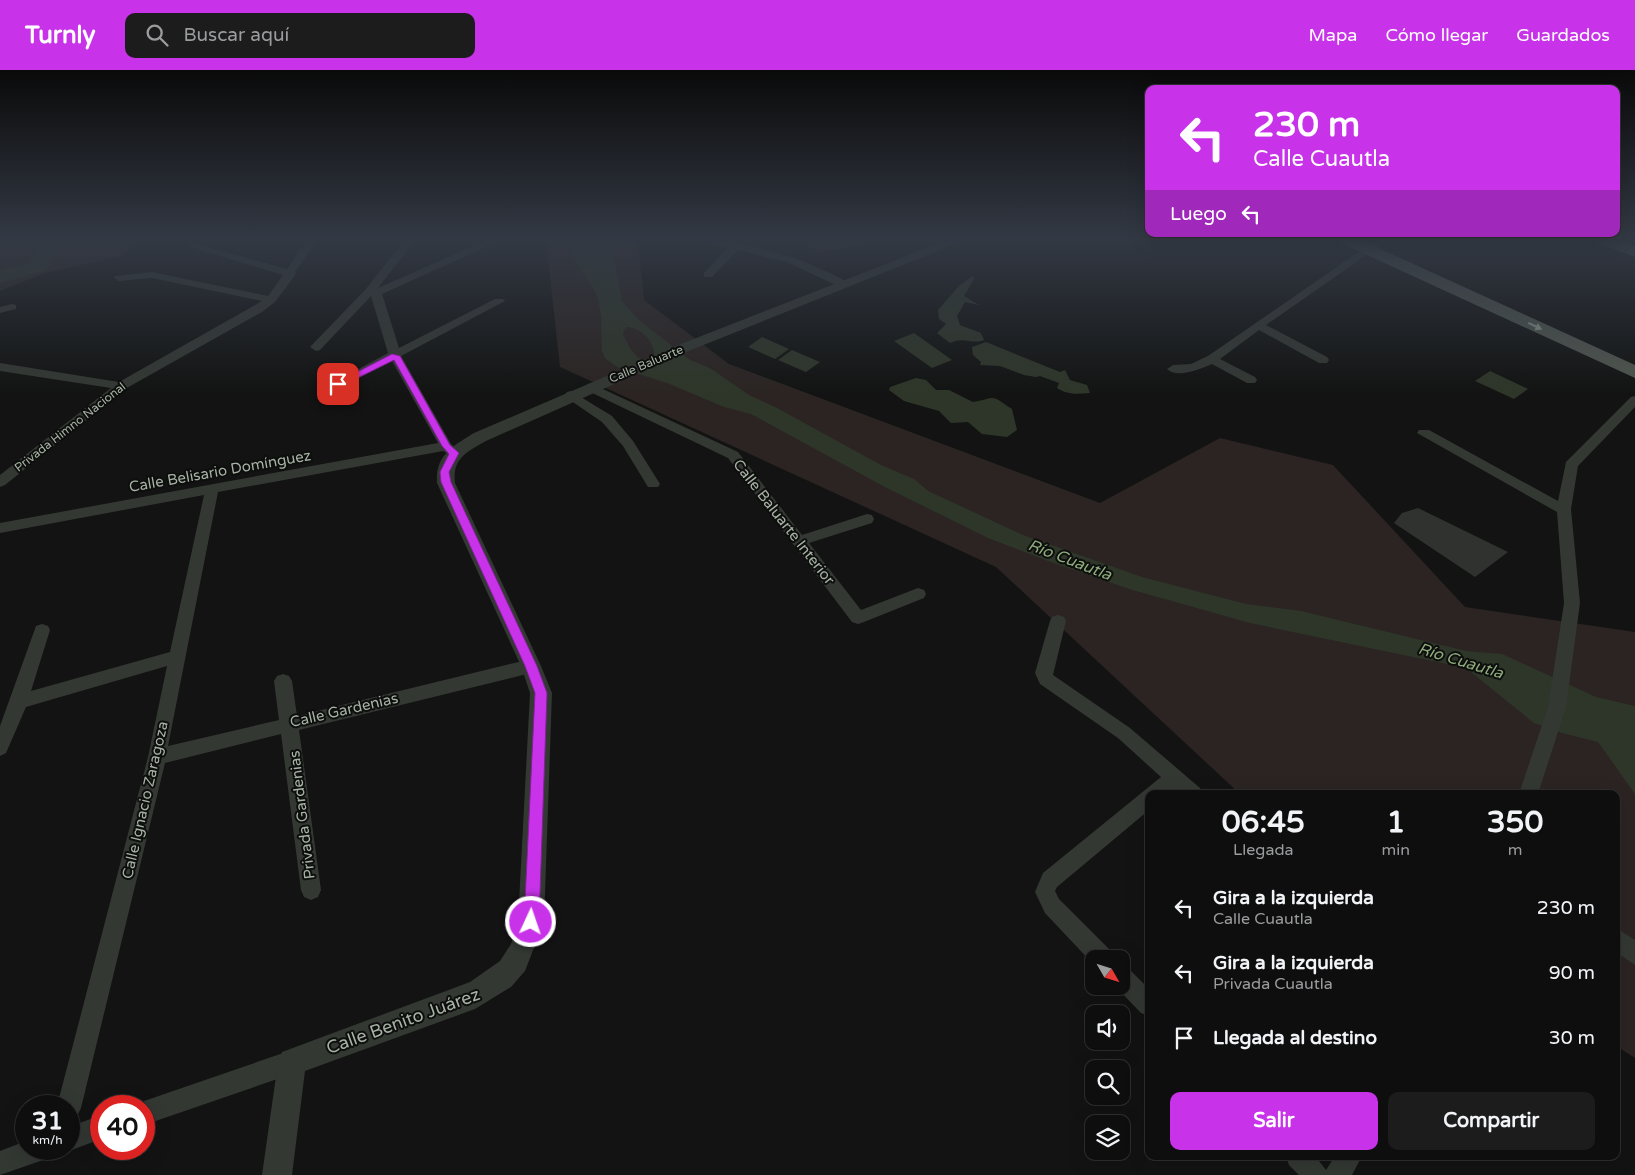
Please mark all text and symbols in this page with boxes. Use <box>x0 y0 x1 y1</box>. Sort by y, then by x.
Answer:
search box <box>125 13 475 58</box>
text: Turnly <box>25 21 95 50</box>
icon: search <box>143 21 171 49</box>
text: Buscar aquí <box>183 24 289 46</box>
text: Mapa <box>1308 24 1357 46</box>
text: Cómo llegar <box>1385 24 1488 46</box>
text: Guardados <box>1516 24 1610 46</box>
text: 230 m <box>1253 104 1360 146</box>
icon: left <box>1170 105 1235 170</box>
text: Calle Cuautla <box>1253 146 1390 172</box>
icon: left <box>1237 200 1265 228</box>
text: Luego <box>1170 203 1227 225</box>
one-way arrow <box>1528 322 1542 330</box>
street label: Calle Baluarte <box>607 342 685 386</box>
pin <box>317 363 359 405</box>
icon: arrive <box>324 370 352 398</box>
street label: Privada Himno Nacional <box>12 379 128 475</box>
street label: Calle Belisario Domínguez <box>128 446 312 496</box>
street label: Calle Baluarte Interior <box>729 456 839 588</box>
water label: Río Cuautla <box>1025 535 1115 585</box>
water label: Río Cuautla <box>1416 639 1507 684</box>
street label: Calle Gardenias <box>288 689 400 731</box>
street label: Calle Ignacio Zaragoza <box>118 719 172 881</box>
street label: Privada Gardenias <box>285 750 319 880</box>
text: 06:45 <box>1222 804 1305 841</box>
text: 1 <box>1386 804 1405 841</box>
text: 350 <box>1487 804 1543 841</box>
text: Llegada <box>1233 840 1294 860</box>
text: min <box>1382 840 1410 860</box>
text: m <box>1508 840 1522 860</box>
text: Gira a la izquierda <box>1213 887 1374 909</box>
icon: left <box>1170 894 1198 922</box>
position arrow <box>504 895 556 947</box>
text: 230 m <box>1537 897 1595 919</box>
text: Calle Cuautla <box>1213 909 1313 929</box>
north arrow <box>1085 950 1130 995</box>
map controls <box>1085 950 1130 1160</box>
text: Gira a la izquierda <box>1213 952 1374 974</box>
icon: left <box>1170 959 1198 987</box>
text: 90 m <box>1549 962 1595 984</box>
text: Privada Cuautla <box>1213 974 1333 994</box>
street label: Calle Benito Juárez <box>323 983 483 1059</box>
button: sound <box>1085 1005 1130 1050</box>
icon: arrive <box>1170 1024 1198 1052</box>
text: Llegada al destino <box>1213 1027 1377 1049</box>
text: 30 m <box>1549 1027 1595 1049</box>
button: search <box>1085 1060 1130 1105</box>
button: Salir <box>1170 1092 1378 1150</box>
button: Compartir <box>1388 1092 1595 1150</box>
speed limit sign: 40 <box>90 1095 155 1160</box>
text: 31 <box>32 1106 63 1136</box>
button: layers <box>1085 1115 1130 1160</box>
text: km/h <box>32 1133 63 1147</box>

